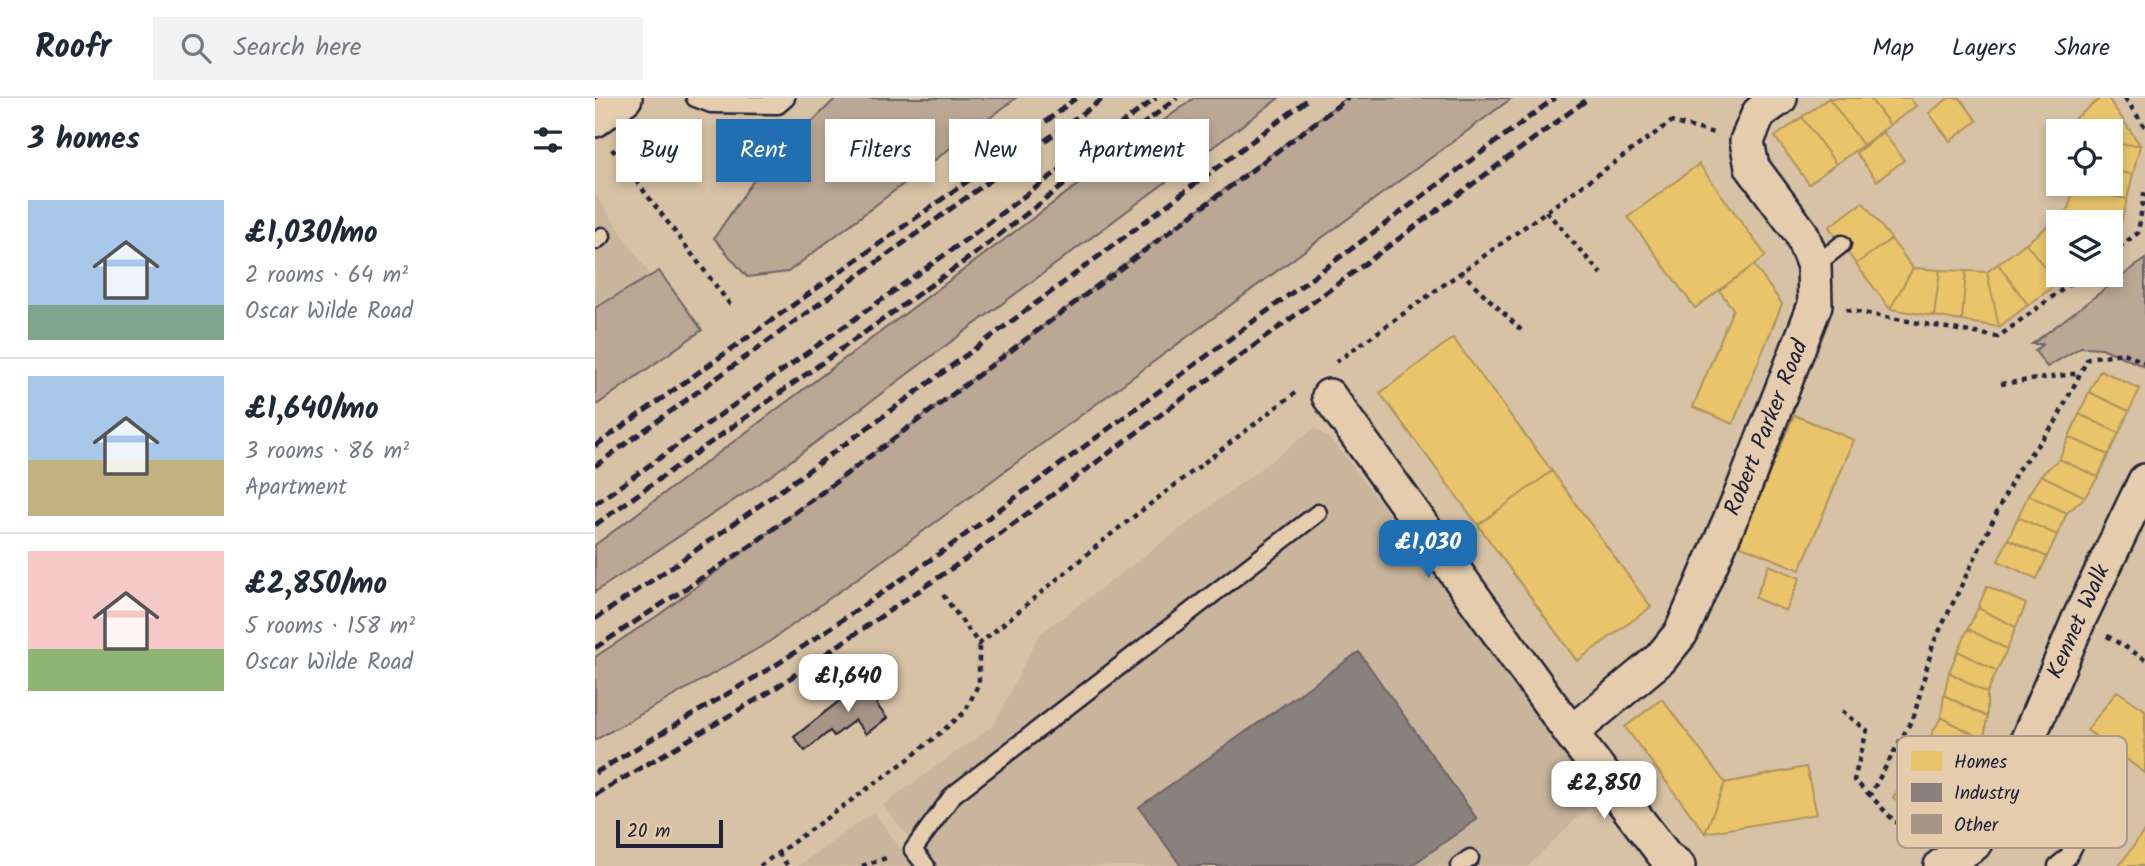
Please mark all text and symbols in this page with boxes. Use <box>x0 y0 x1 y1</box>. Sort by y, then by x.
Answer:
search box <box>153 17 643 80</box>
text: Roofr <box>35 22 111 75</box>
text: Search here <box>233 27 361 69</box>
icon: search <box>177 29 215 67</box>
text: Map <box>1872 29 1914 68</box>
text: Layers <box>1952 29 2016 68</box>
text: Share <box>2054 29 2110 68</box>
text: 3 homes <box>28 116 140 164</box>
chip: Buy <box>616 119 702 182</box>
chip: Rent <box>716 119 811 182</box>
chip: Filters <box>825 119 935 182</box>
chip: New <box>949 119 1041 182</box>
chip: Apartment <box>1055 119 1209 182</box>
map controls <box>2046 119 2123 287</box>
button: locate <box>2046 119 2123 196</box>
icon: filters <box>529 121 567 159</box>
text: £1,030/mo <box>245 210 378 258</box>
button: layers <box>2046 210 2123 287</box>
icon: home <box>84 228 168 312</box>
text: 2 rooms · 64 m² <box>245 258 408 294</box>
text: Oscar Wilde Road <box>245 294 413 330</box>
street label: Robert Parker Road <box>1715 334 1819 521</box>
text: £1,640/mo <box>245 386 379 434</box>
icon: home <box>84 404 168 488</box>
text: 3 rooms · 86 m² <box>245 434 409 470</box>
text: Apartment <box>245 470 347 506</box>
pin: £1,030 <box>1371 520 1485 580</box>
text: £1,030 <box>1395 525 1461 561</box>
street label: Kennet Walk <box>2038 559 2120 685</box>
text: £2,850/mo <box>245 561 387 609</box>
icon: home <box>84 579 168 663</box>
text: 5 rooms · 158 m² <box>245 609 415 645</box>
text: Oscar Wilde Road <box>245 645 413 681</box>
pin: £1,640 <box>791 654 905 714</box>
text: £1,640 <box>815 659 881 695</box>
legend <box>1897 736 2127 848</box>
text: Homes <box>1954 748 2007 778</box>
pin: £2,850 <box>1547 762 1661 821</box>
text: £2,850 <box>1567 766 1641 802</box>
text: Industry <box>1954 779 2020 809</box>
text: Other <box>1954 811 2000 841</box>
scale bar <box>616 817 723 849</box>
text: 20 m <box>627 817 670 847</box>

